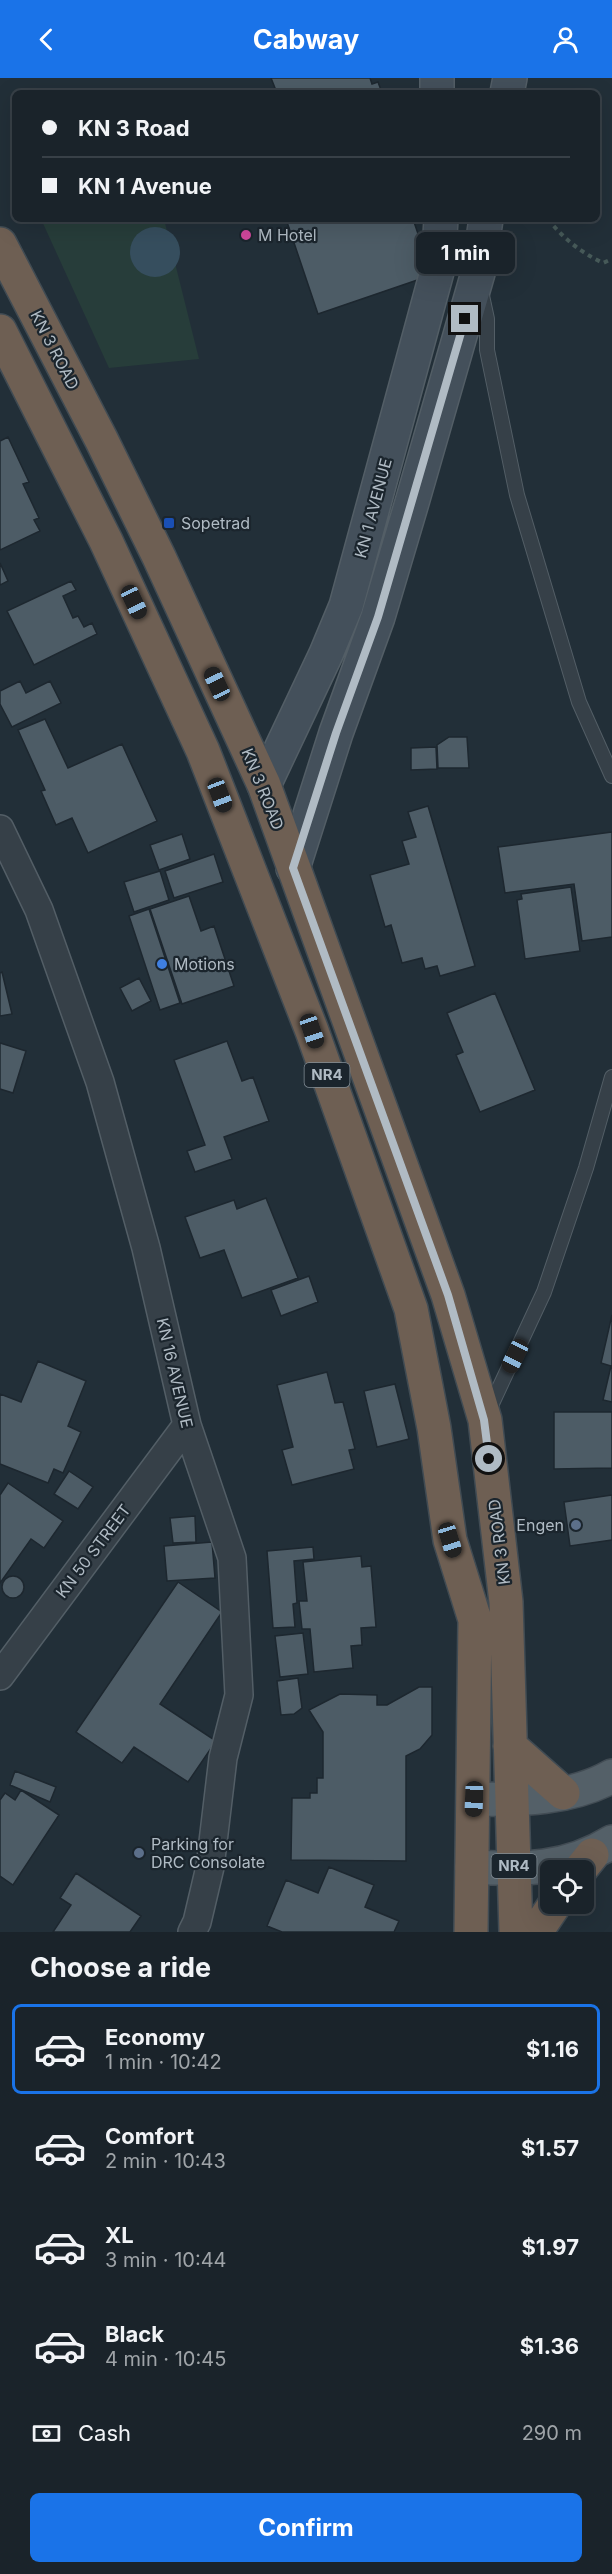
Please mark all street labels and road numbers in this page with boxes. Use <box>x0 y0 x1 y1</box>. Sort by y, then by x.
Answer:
street label: KN 3 ROAD <box>27 307 83 393</box>
street label: KN 1 AVENUE <box>350 456 396 560</box>
street label: KN 3 ROAD <box>238 745 288 833</box>
road number: NR4 <box>304 1063 350 1087</box>
street label: KN 16 AVENUE <box>153 1316 197 1430</box>
street label: KN 3 ROAD <box>484 1498 514 1586</box>
street label: KN 50 STREET <box>51 1500 135 1602</box>
road number: NR4 <box>492 1854 536 1878</box>

